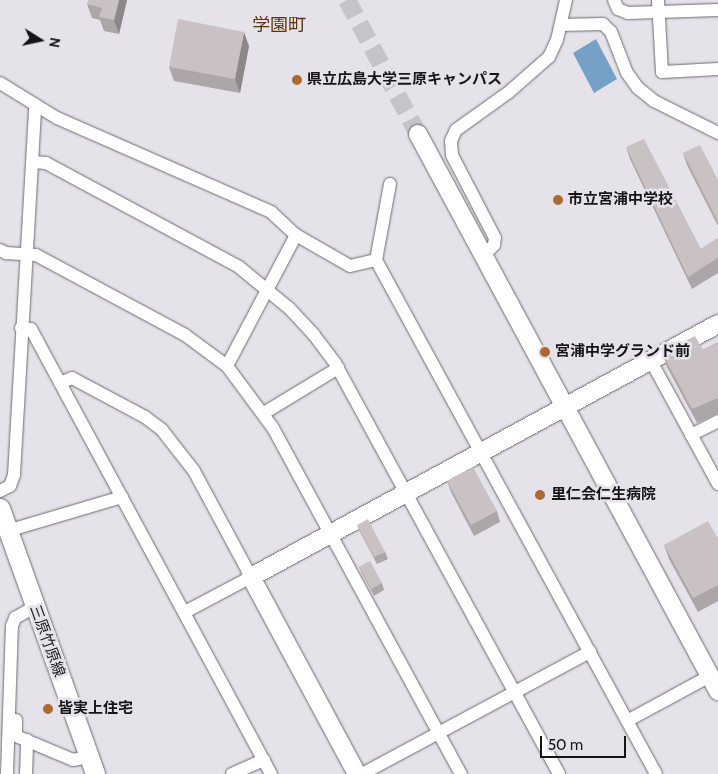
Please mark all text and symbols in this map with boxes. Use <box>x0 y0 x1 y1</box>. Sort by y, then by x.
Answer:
district label: 学園町 <box>252 14 306 36</box>
north arrow <box>15 15 65 65</box>
text: N <box>45 36 64 49</box>
place label: 県立広島大学三原キャンパス <box>307 71 502 89</box>
marker: 県立広島大学三原キャンパス <box>291 74 303 86</box>
place label: 市立宮浦中学校 <box>568 191 673 209</box>
marker: 市立宮浦中学校 <box>552 194 564 206</box>
place label: 宮浦中学グランド前 <box>555 343 690 361</box>
marker: 宮浦中学グランド前 <box>539 346 551 358</box>
place label: 里仁会仁生病院 <box>551 486 656 504</box>
marker: 里仁会仁生病院 <box>533 488 547 502</box>
street label: 三原竹原線 <box>26 603 68 679</box>
place label: 皆実上住宅 <box>58 700 133 718</box>
marker: 皆実上住宅 <box>42 703 54 715</box>
scale bar <box>543 726 629 758</box>
text: 50 m <box>548 736 583 754</box>

